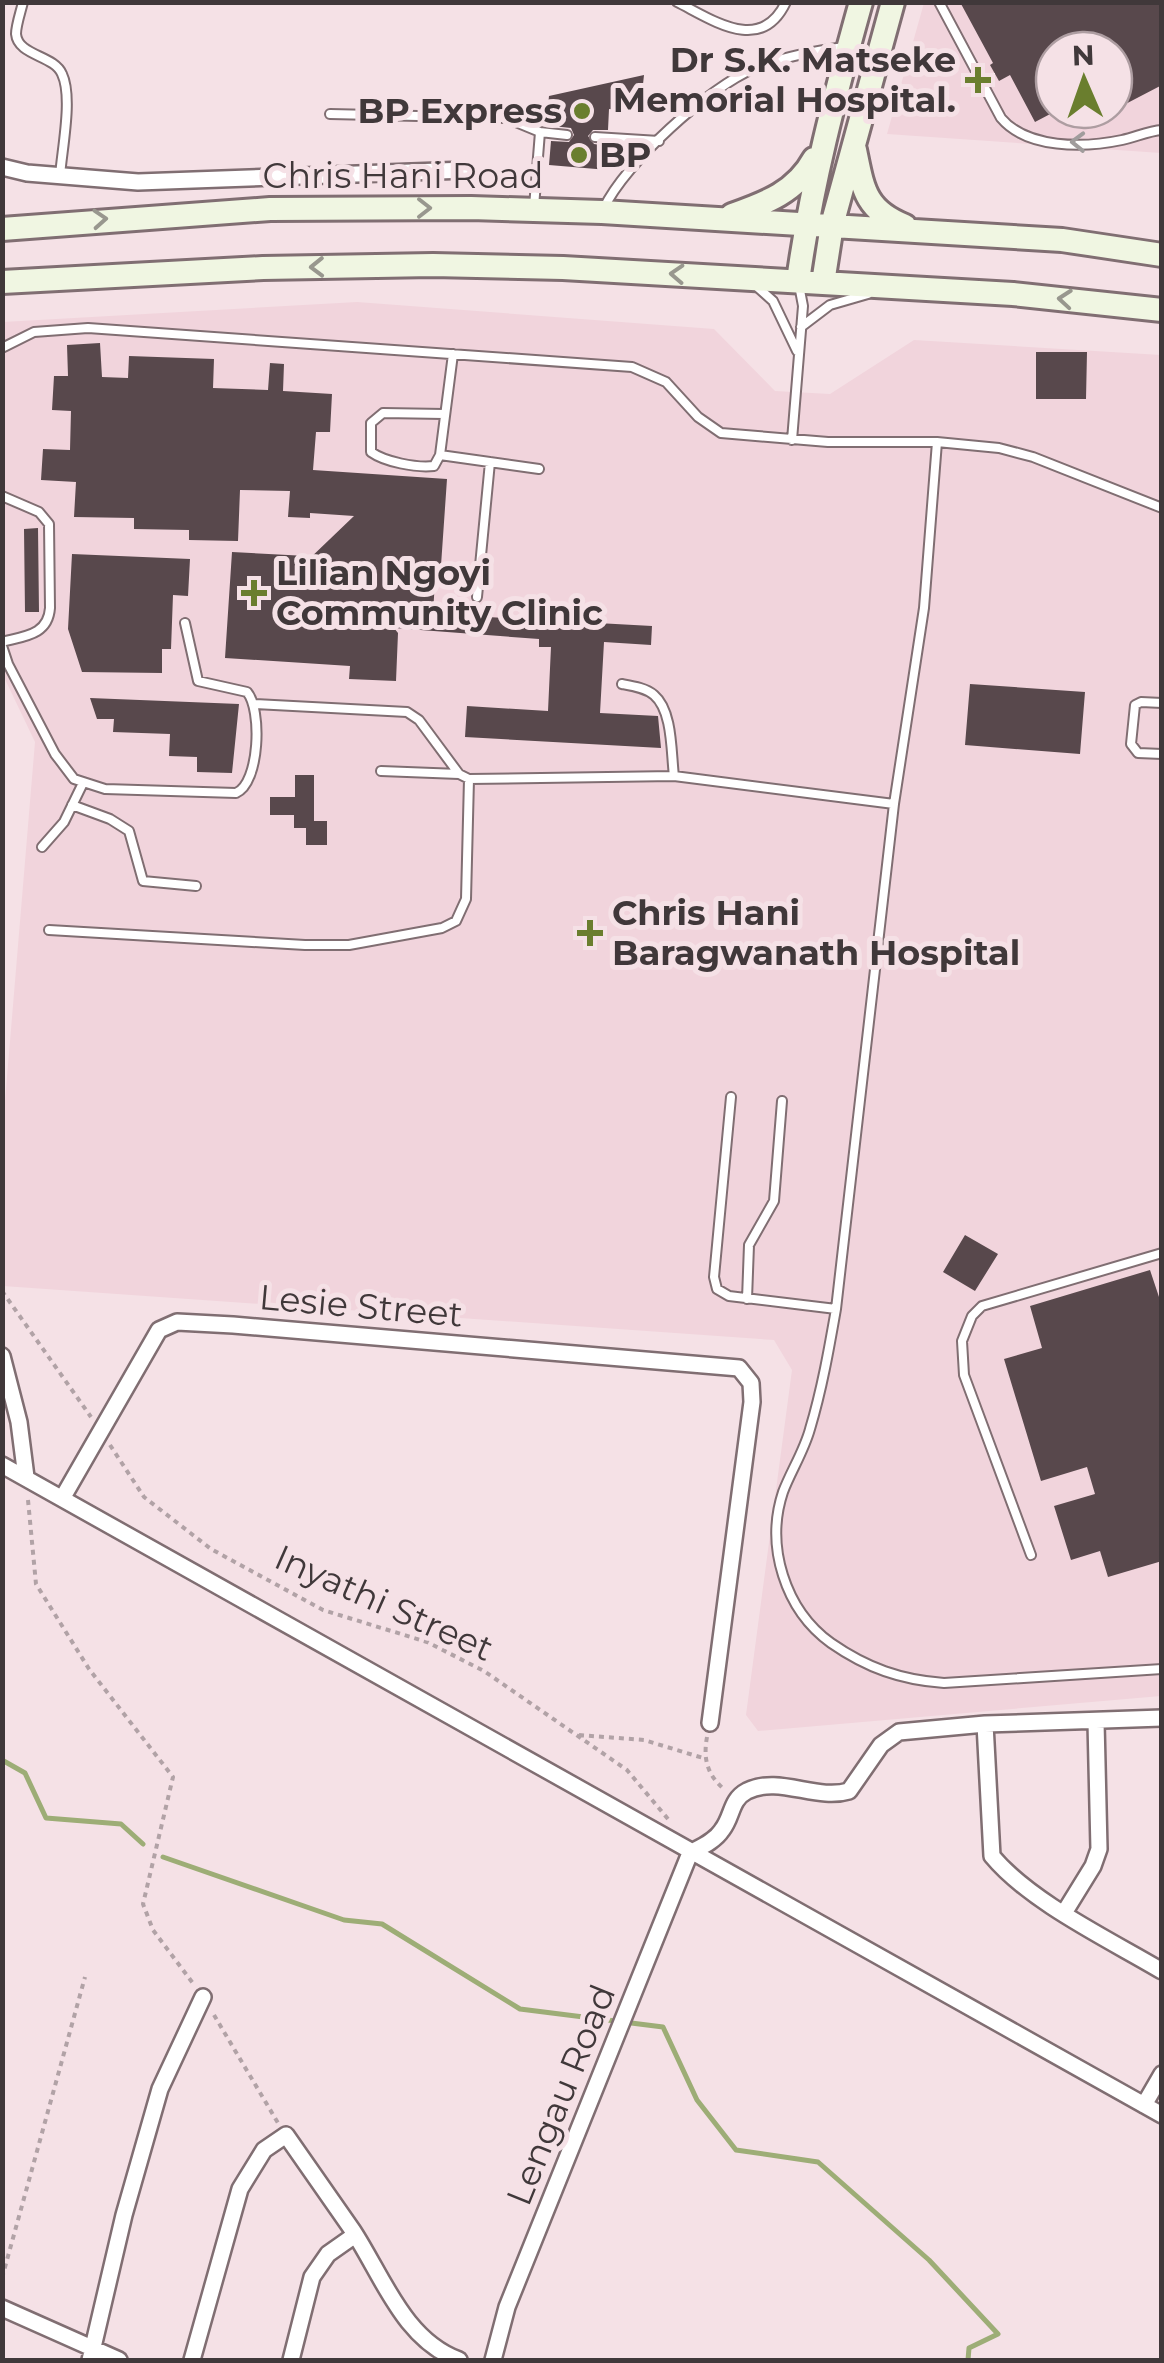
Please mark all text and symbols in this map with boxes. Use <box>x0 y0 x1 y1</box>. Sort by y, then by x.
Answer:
north arrow <box>1034 30 1134 130</box>
place label: Dr S.K. Matseke Memorial Hospital. <box>613 38 956 121</box>
text: N <box>1071 38 1095 72</box>
marker: Dr S.K. Matseke Memorial Hospital. <box>965 67 991 93</box>
place label: BP Express <box>357 89 562 132</box>
marker: BP Express <box>571 100 593 122</box>
one-way arrow <box>1069 131 1084 153</box>
place label: BP <box>599 133 651 176</box>
marker: BP <box>568 144 590 166</box>
street label: Chris Hani Road <box>263 154 543 197</box>
one-way arrow <box>418 197 433 219</box>
one-way arrow <box>92 209 108 230</box>
one-way arrow <box>309 256 325 277</box>
one-way arrow <box>668 264 684 285</box>
one-way arrow <box>1056 288 1072 310</box>
place label: Lilian Ngoyi Community Clinic <box>276 551 603 634</box>
marker: Lilian Ngoyi Community Clinic <box>241 580 267 606</box>
place label: Chris Hani Baragwanath Hospital <box>612 891 1020 974</box>
marker: Chris Hani Baragwanath Hospital <box>577 920 603 946</box>
street label: Lesie Street <box>258 1275 465 1336</box>
street label: Inyathi Street <box>268 1535 500 1670</box>
street label: Lengau Road <box>497 1978 624 2211</box>

